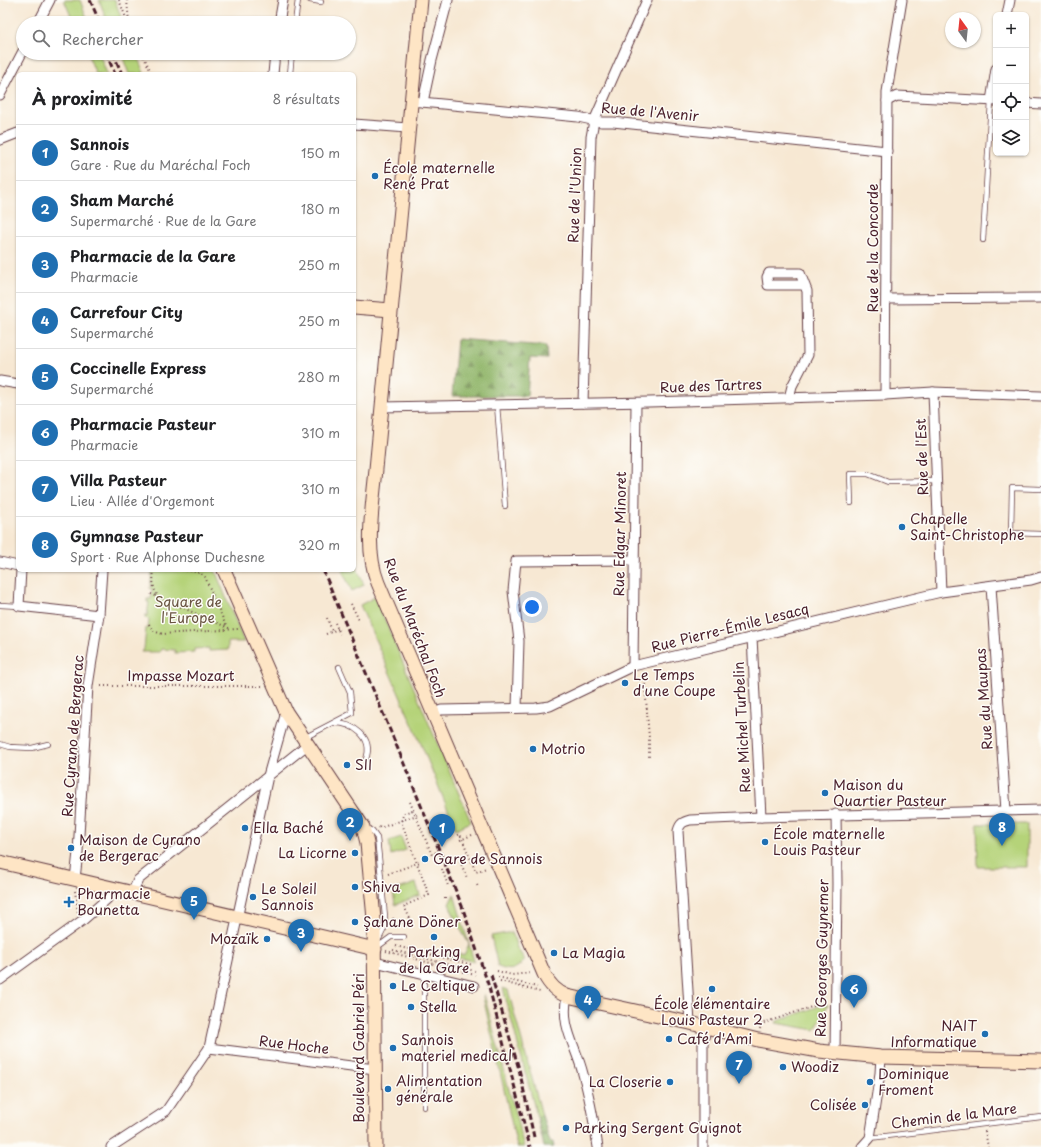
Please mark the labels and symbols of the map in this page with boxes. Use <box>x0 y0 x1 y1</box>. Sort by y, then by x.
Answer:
north arrow <box>945 12 981 48</box>
street label: Rue de l'Avenir <box>600 97 700 126</box>
street label: Rue de l'Union <box>562 147 587 243</box>
place label: École maternelle René Prat <box>383 157 496 194</box>
marker: École maternelle René Prat <box>370 171 380 181</box>
street label: Rue de la Concorde <box>862 184 883 312</box>
street label: Rue des Tartres <box>660 373 762 398</box>
street label: Rue de l'Est <box>910 418 933 496</box>
street label: Rue Edgar Minoret <box>608 471 631 597</box>
place label: Chapelle Saint-Christophe <box>910 508 1024 545</box>
marker: Chapelle Saint-Christophe <box>897 522 907 532</box>
street label: Rue du Maréchal Foch <box>379 555 452 701</box>
park label: Square de l'Europe <box>154 591 222 628</box>
your location <box>522 597 542 617</box>
street label: Rue Pierre-Émile Lesacq <box>649 598 811 657</box>
street label: Rue du Maupas <box>969 647 998 751</box>
street label: Rue Cyrano de Bergerac <box>56 654 89 818</box>
street label: Rue Michel Turbelin <box>728 661 755 793</box>
place label: Le Temps d'une Coupe <box>633 664 716 701</box>
street label: Impasse Mozart <box>128 665 235 686</box>
marker: Le Temps d'une Coupe <box>620 678 630 688</box>
place label: Motrio <box>541 738 585 759</box>
marker: Motrio <box>528 744 538 754</box>
place label: SII <box>355 754 372 775</box>
marker: SII <box>342 760 352 770</box>
place label: Maison du Quartier Pasteur <box>833 774 946 811</box>
marker: Maison du Quartier Pasteur <box>820 788 830 798</box>
pin: 2 <box>337 808 363 841</box>
pin: 8 <box>989 813 1015 846</box>
pin: 1 <box>429 814 455 847</box>
place label: Ella Baché <box>253 817 324 838</box>
marker: Ella Baché <box>240 823 250 833</box>
place label: École maternelle Louis Pasteur <box>773 823 886 860</box>
place label: Maison de Cyrano de Bergerac <box>79 829 201 866</box>
marker: École maternelle Louis Pasteur <box>760 837 770 847</box>
place label: La Licorne <box>278 842 347 863</box>
marker: Maison de Cyrano de Bergerac <box>66 843 76 853</box>
marker: La Licorne <box>350 848 360 858</box>
place label: Gare de Sannois <box>433 848 542 869</box>
marker: Gare de Sannois <box>420 854 430 864</box>
place label: Shiva <box>363 876 400 897</box>
place label: Le Soleil Sannois <box>261 878 317 915</box>
street label: Rue Georges Guynemer <box>810 878 833 1037</box>
marker: Shiva <box>350 882 360 892</box>
place label: Pharmacie Bounetta <box>77 883 150 920</box>
pin: 5 <box>181 887 207 920</box>
marker: Le Soleil Sannois <box>248 892 258 902</box>
marker: Pharmacie Bounetta <box>64 897 74 907</box>
place label: Şahane Döner <box>363 911 461 932</box>
marker: Şahane Döner <box>350 917 360 927</box>
pin: 3 <box>288 919 314 952</box>
place label: Mozaïk <box>210 928 259 949</box>
marker: Parking de la Gare <box>429 932 439 942</box>
marker: Mozaïk <box>262 934 272 944</box>
place label: Parking de la Gare <box>399 941 469 978</box>
place label: La Magia <box>562 942 626 963</box>
marker: La Magia <box>549 948 559 958</box>
street label: Boulevard Gabriel Péri <box>348 973 369 1123</box>
place label: Le Celtique <box>401 975 476 996</box>
pin: 6 <box>841 975 867 1008</box>
marker: Le Celtique <box>388 981 398 991</box>
marker: École élémentaire Louis Pasteur 2 <box>707 984 717 994</box>
pin: 4 <box>575 986 601 1019</box>
place label: École élémentaire Louis Pasteur 2 <box>654 993 770 1030</box>
place label: Stella <box>419 996 457 1017</box>
marker: Stella <box>406 1002 416 1012</box>
place label: NAIT Informatique <box>890 1015 977 1052</box>
place label: Café d'Ami <box>677 1028 752 1049</box>
place label: Sannois materiel medical <box>401 1029 512 1066</box>
marker: NAIT Informatique <box>980 1029 990 1039</box>
street label: Rue Hoche <box>258 1030 330 1059</box>
marker: Café d'Ami <box>664 1034 674 1044</box>
marker: Sannois materiel medical <box>388 1043 398 1053</box>
pin: 7 <box>726 1051 752 1084</box>
place label: Woodiz <box>791 1056 839 1077</box>
marker: Woodiz <box>778 1062 788 1072</box>
place label: Dominique Froment <box>878 1063 950 1100</box>
place label: Alimentation générale <box>396 1070 483 1107</box>
place label: La Closerie <box>589 1071 662 1092</box>
marker: La Closerie <box>665 1077 675 1087</box>
marker: Dominique Froment <box>865 1077 875 1087</box>
marker: Alimentation générale <box>383 1084 393 1094</box>
place label: Colisée <box>810 1094 857 1115</box>
street label: Chemin de la Mare <box>890 1097 1018 1134</box>
marker: Colisée <box>860 1100 870 1110</box>
place label: Parking Sergent Guignot <box>574 1117 742 1138</box>
marker: Parking Sergent Guignot <box>561 1123 571 1133</box>

